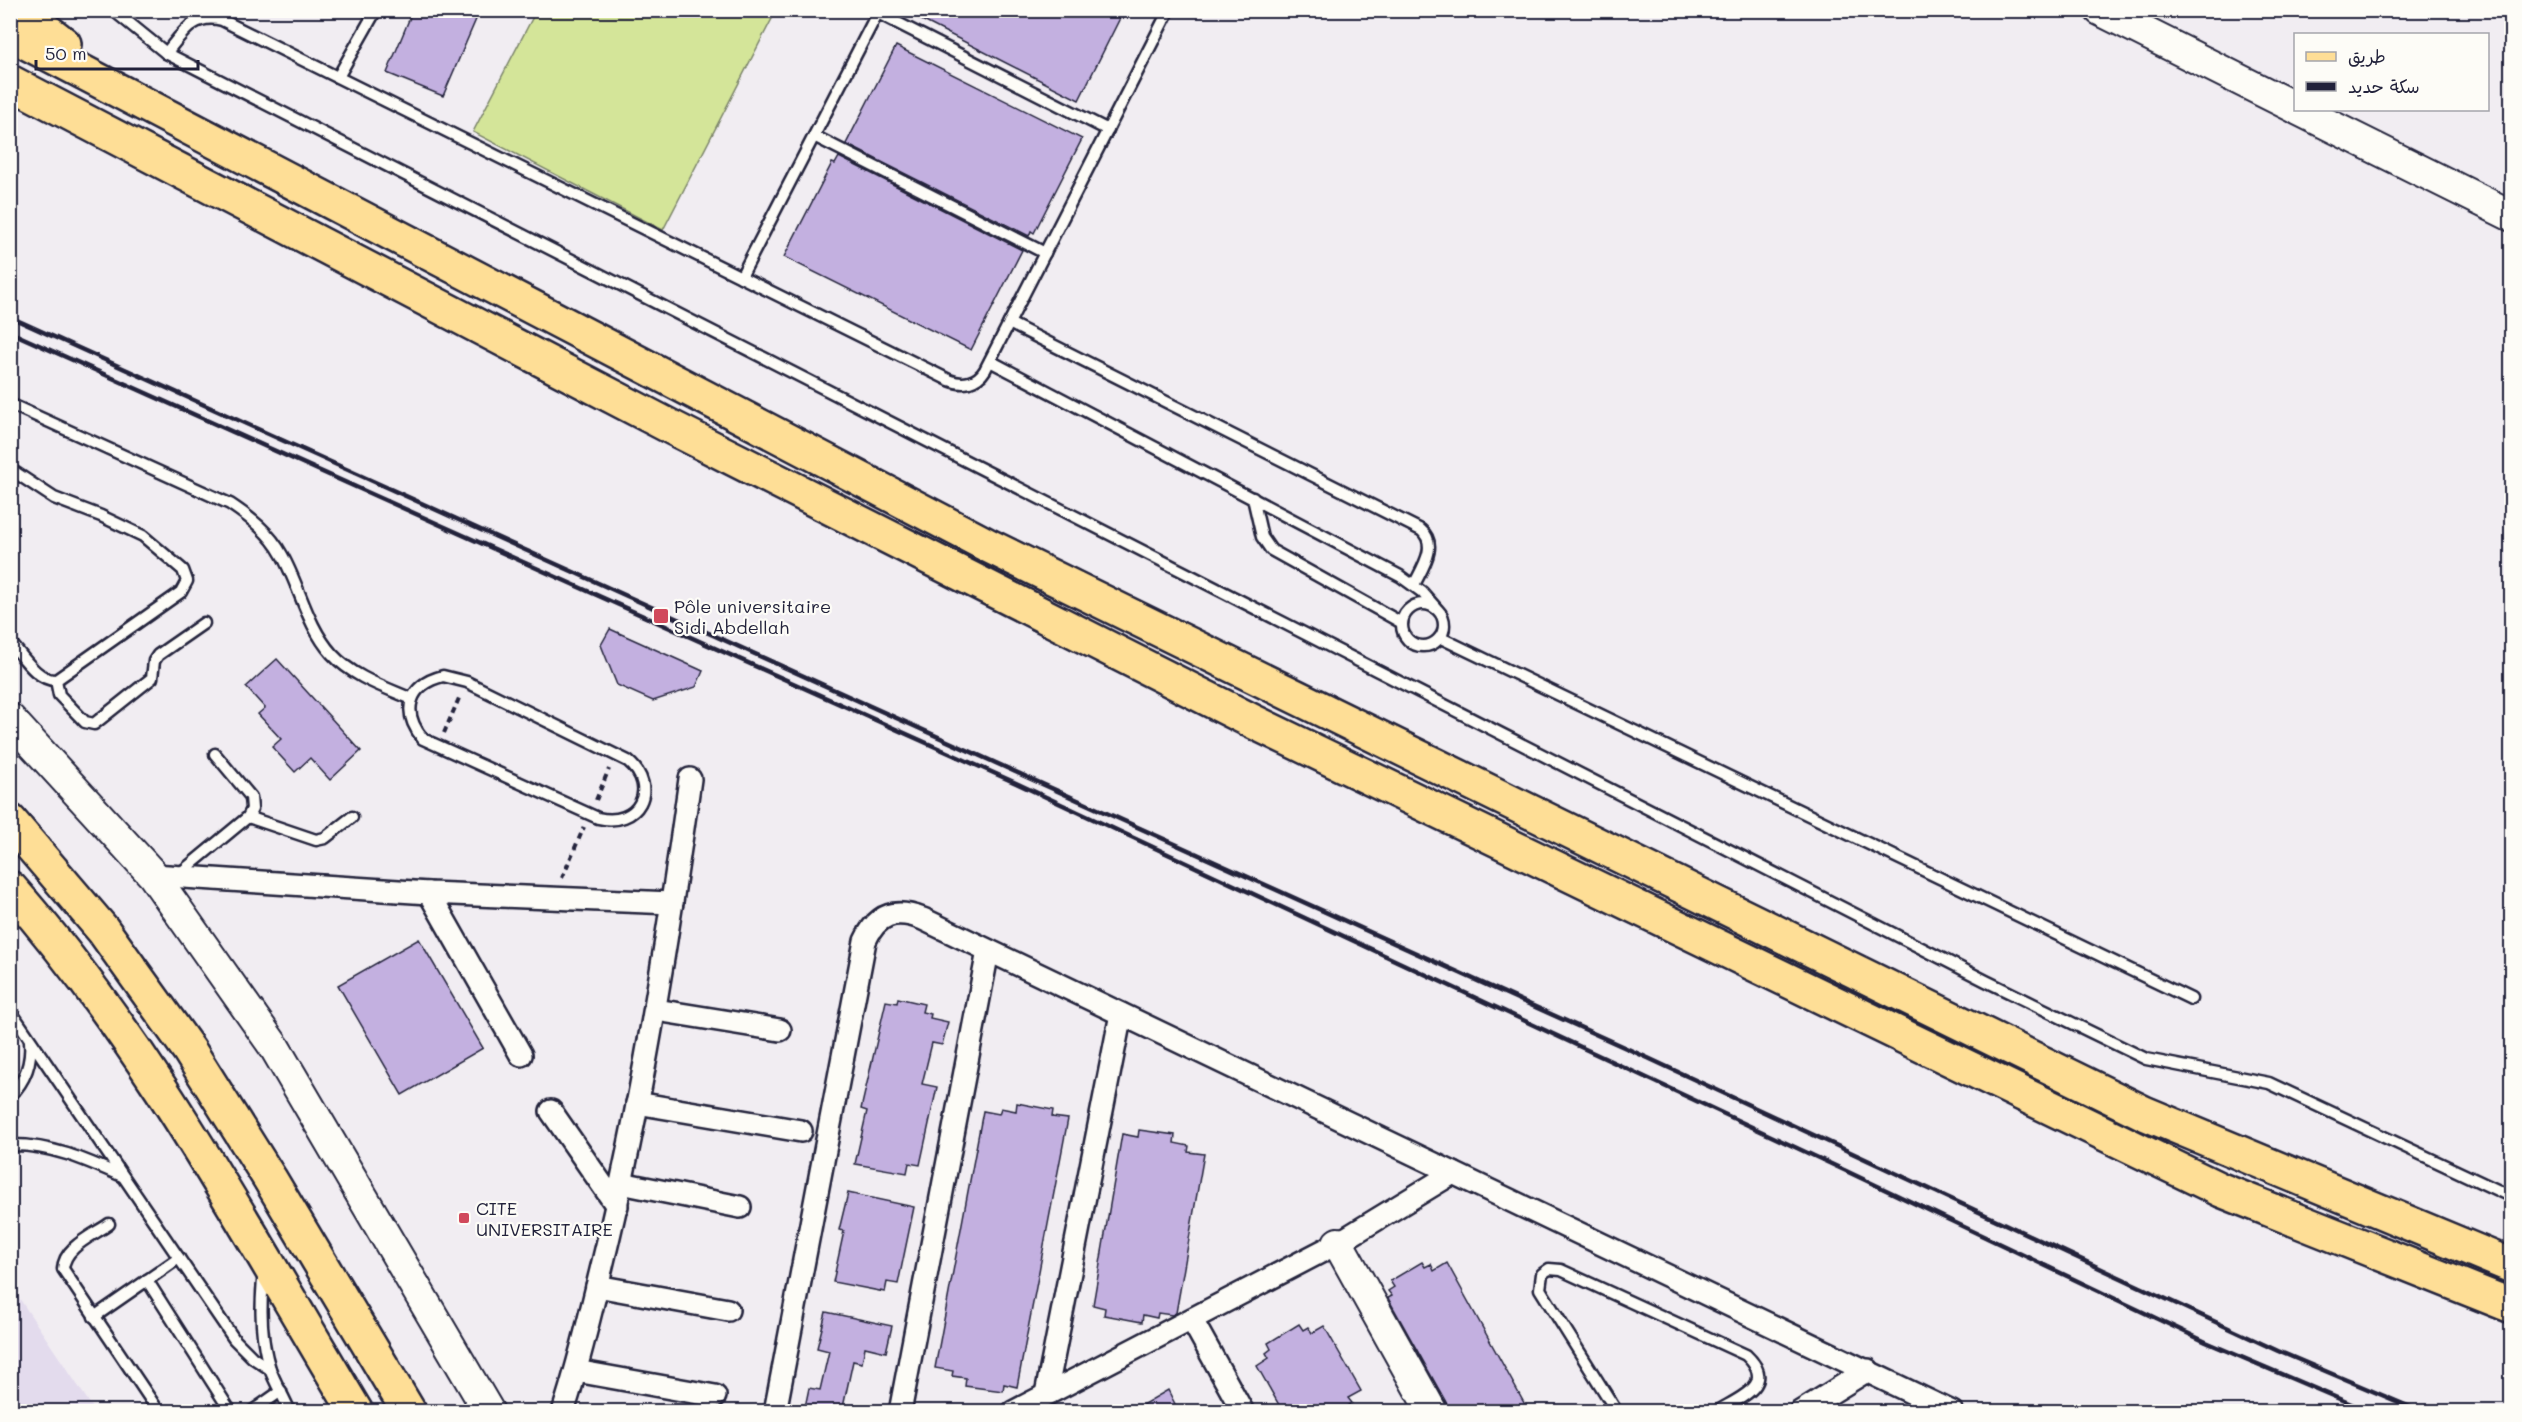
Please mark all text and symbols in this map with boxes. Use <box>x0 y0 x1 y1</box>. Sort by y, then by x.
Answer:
scale bar <box>36 33 198 71</box>
legend <box>2294 33 2489 111</box>
text: 50 m <box>45 41 87 65</box>
text: طريق <box>2348 44 2386 68</box>
text: سكة حديد <box>2348 74 2420 98</box>
place label: Pôle universitaire Sidi Abdellah <box>674 594 831 639</box>
marker: Pôle universitaire Sidi Abdellah <box>652 607 670 625</box>
place label: CITE UNIVERSITAIRE <box>476 1196 613 1241</box>
marker: CITE UNIVERSITAIRE <box>457 1211 471 1225</box>

